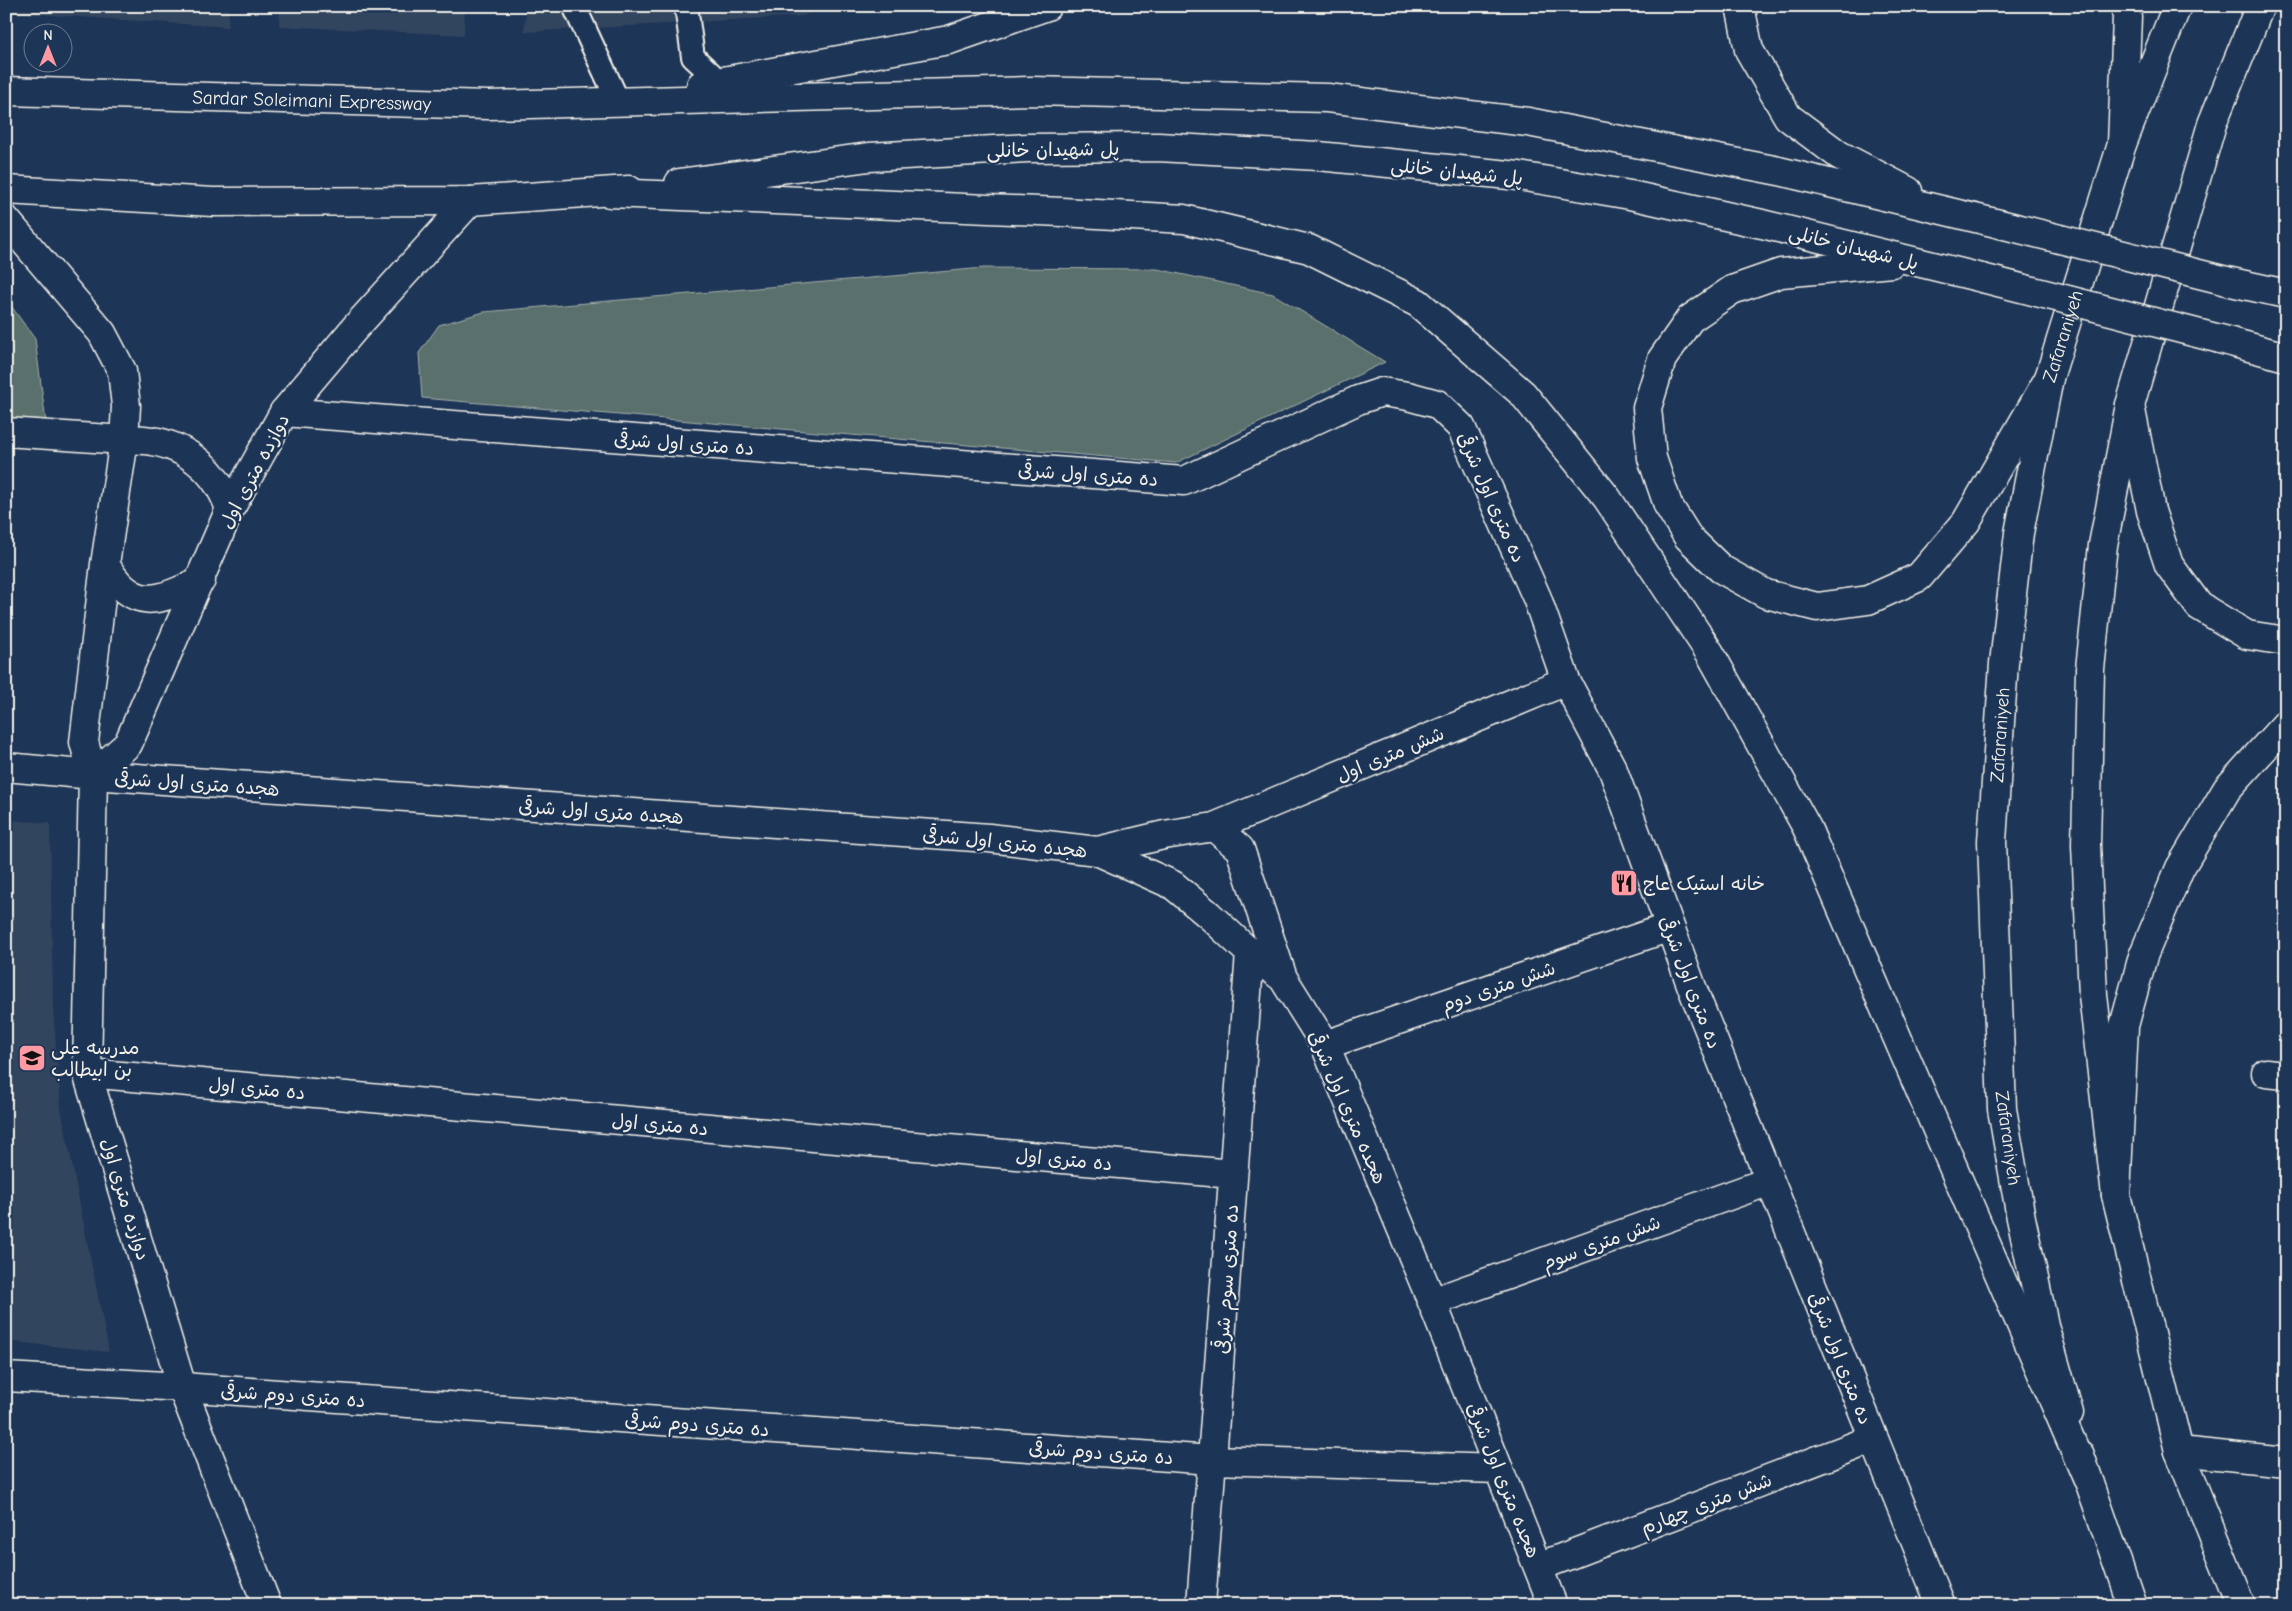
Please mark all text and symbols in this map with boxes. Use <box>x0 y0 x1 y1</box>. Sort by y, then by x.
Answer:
north arrow <box>22 22 72 72</box>
text: N <box>43 27 53 44</box>
street label: Sardar Soleimani Expressway <box>192 86 432 115</box>
street label: پل شهیدان خانلی <box>986 138 1120 163</box>
street label: پل شهیدان خانلی <box>1390 154 1524 191</box>
street label: پل شهیدان خانلی <box>1786 221 1921 276</box>
street label: Zafaraniyeh <box>2038 287 2088 385</box>
street label: دوازده متری اول <box>215 410 294 533</box>
street label: ده متری اول شرقی <box>613 426 755 460</box>
street label: ده متری اول شرقی <box>1452 428 1532 566</box>
street label: ده متری اول شرقی <box>1017 457 1159 491</box>
street label: Zafaraniyeh <box>1986 687 2014 783</box>
street label: شش متری اول <box>1333 722 1447 787</box>
street label: هجده متری اول شرقی <box>114 765 280 801</box>
street label: هجده متری اول شرقی <box>518 793 684 829</box>
street label: هجده متری اول شرقی <box>921 821 1089 863</box>
restaurant icon: خانه استیک عاج <box>1609 868 1639 898</box>
place label: خانه استیک عاج <box>1643 873 1765 896</box>
street label: ده متری اول شرقی <box>1655 912 1727 1052</box>
street label: شش متری دوم <box>1438 957 1559 1020</box>
street label: هجده متری اول شرقی <box>1303 1026 1393 1188</box>
place label: مدرسه علی بن ابیطالب <box>51 1037 139 1081</box>
school or university icon: مدرسه علی بن ابیطالب <box>17 1043 47 1073</box>
street label: ده متری اول <box>208 1074 306 1104</box>
street label: Zafaraniyeh <box>1990 1089 2026 1187</box>
street label: ده متری اول <box>611 1110 709 1140</box>
street label: دوازده متری اول <box>96 1135 154 1263</box>
street label: ده متری اول <box>1015 1145 1113 1175</box>
street label: ده متری سوم شرقی <box>1209 1203 1246 1355</box>
street label: شش متری سوم <box>1539 1211 1665 1277</box>
street label: ده متری اول شرقی <box>1804 1288 1878 1428</box>
street label: ده متری دوم شرقی <box>220 1378 366 1415</box>
street label: هجده متری اول شرقی <box>1462 1399 1546 1561</box>
street label: ده متری دوم شرقی <box>624 1407 770 1444</box>
street label: ده متری دوم شرقی <box>1028 1435 1174 1472</box>
street label: شش متری چهارم <box>1638 1469 1776 1542</box>

